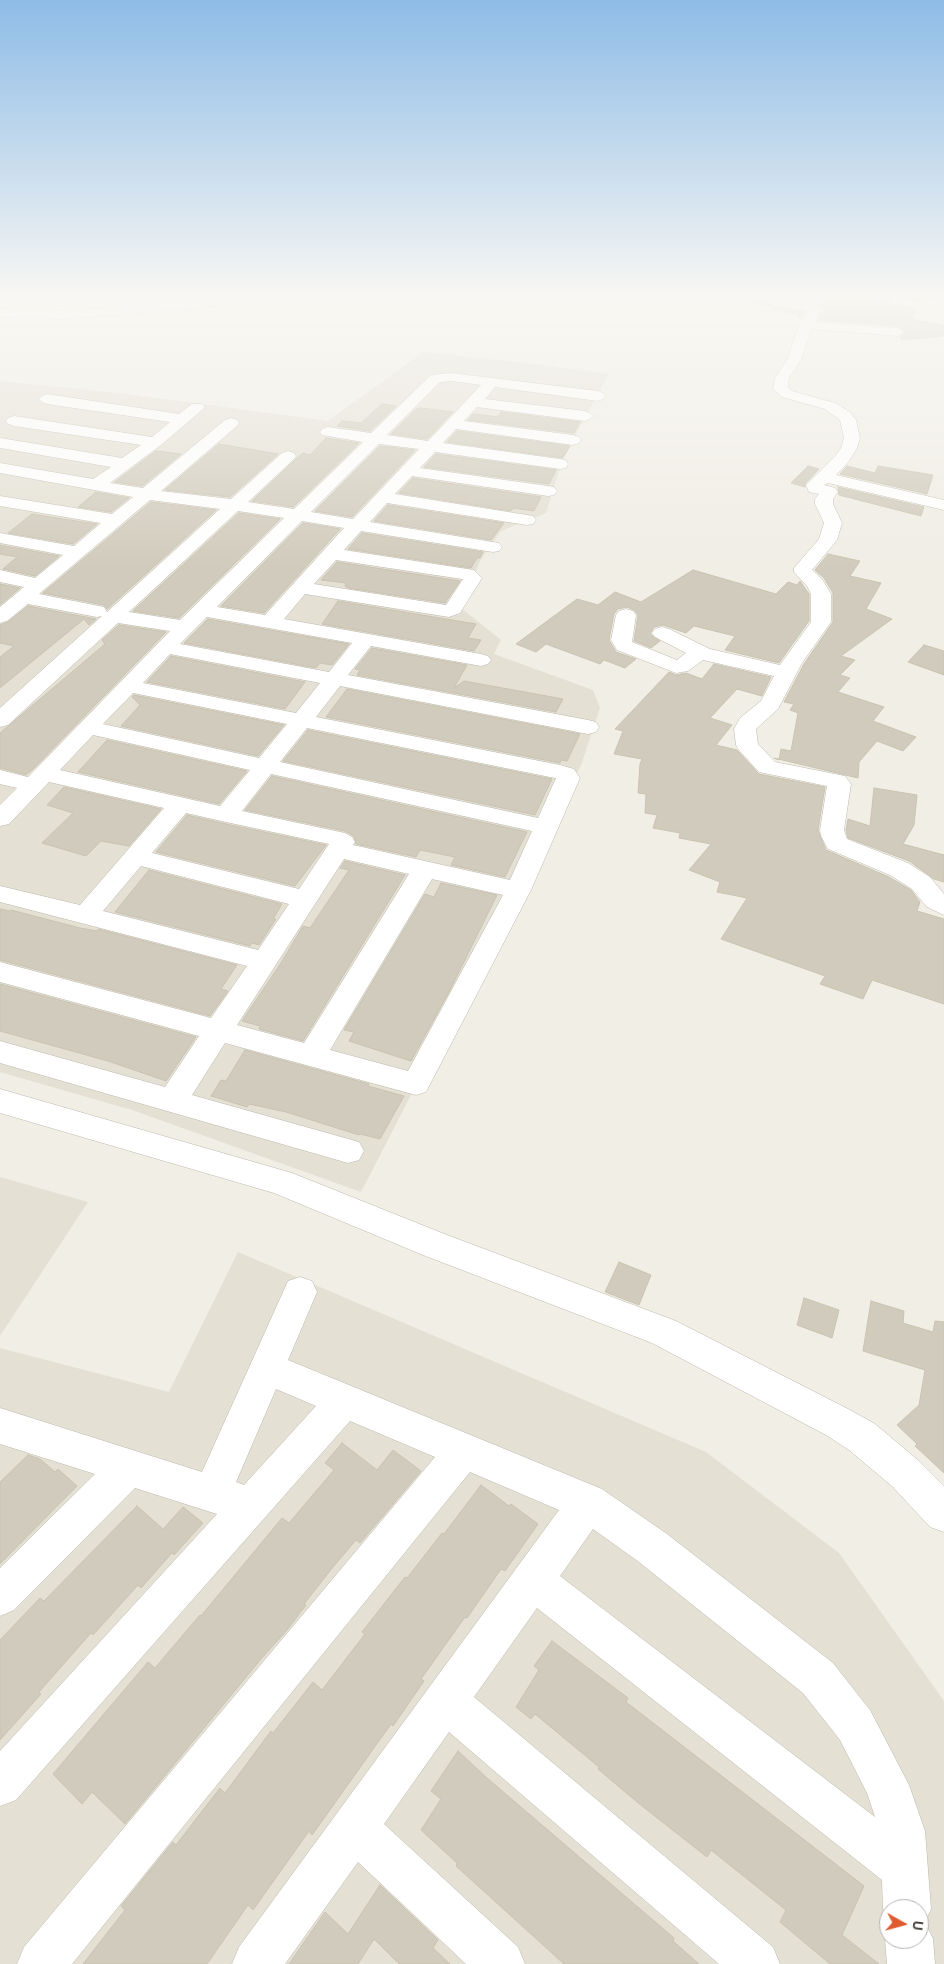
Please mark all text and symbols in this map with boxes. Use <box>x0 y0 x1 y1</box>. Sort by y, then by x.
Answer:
north arrow <box>879 1899 929 1949</box>
text: U <box>909 1920 926 1932</box>

